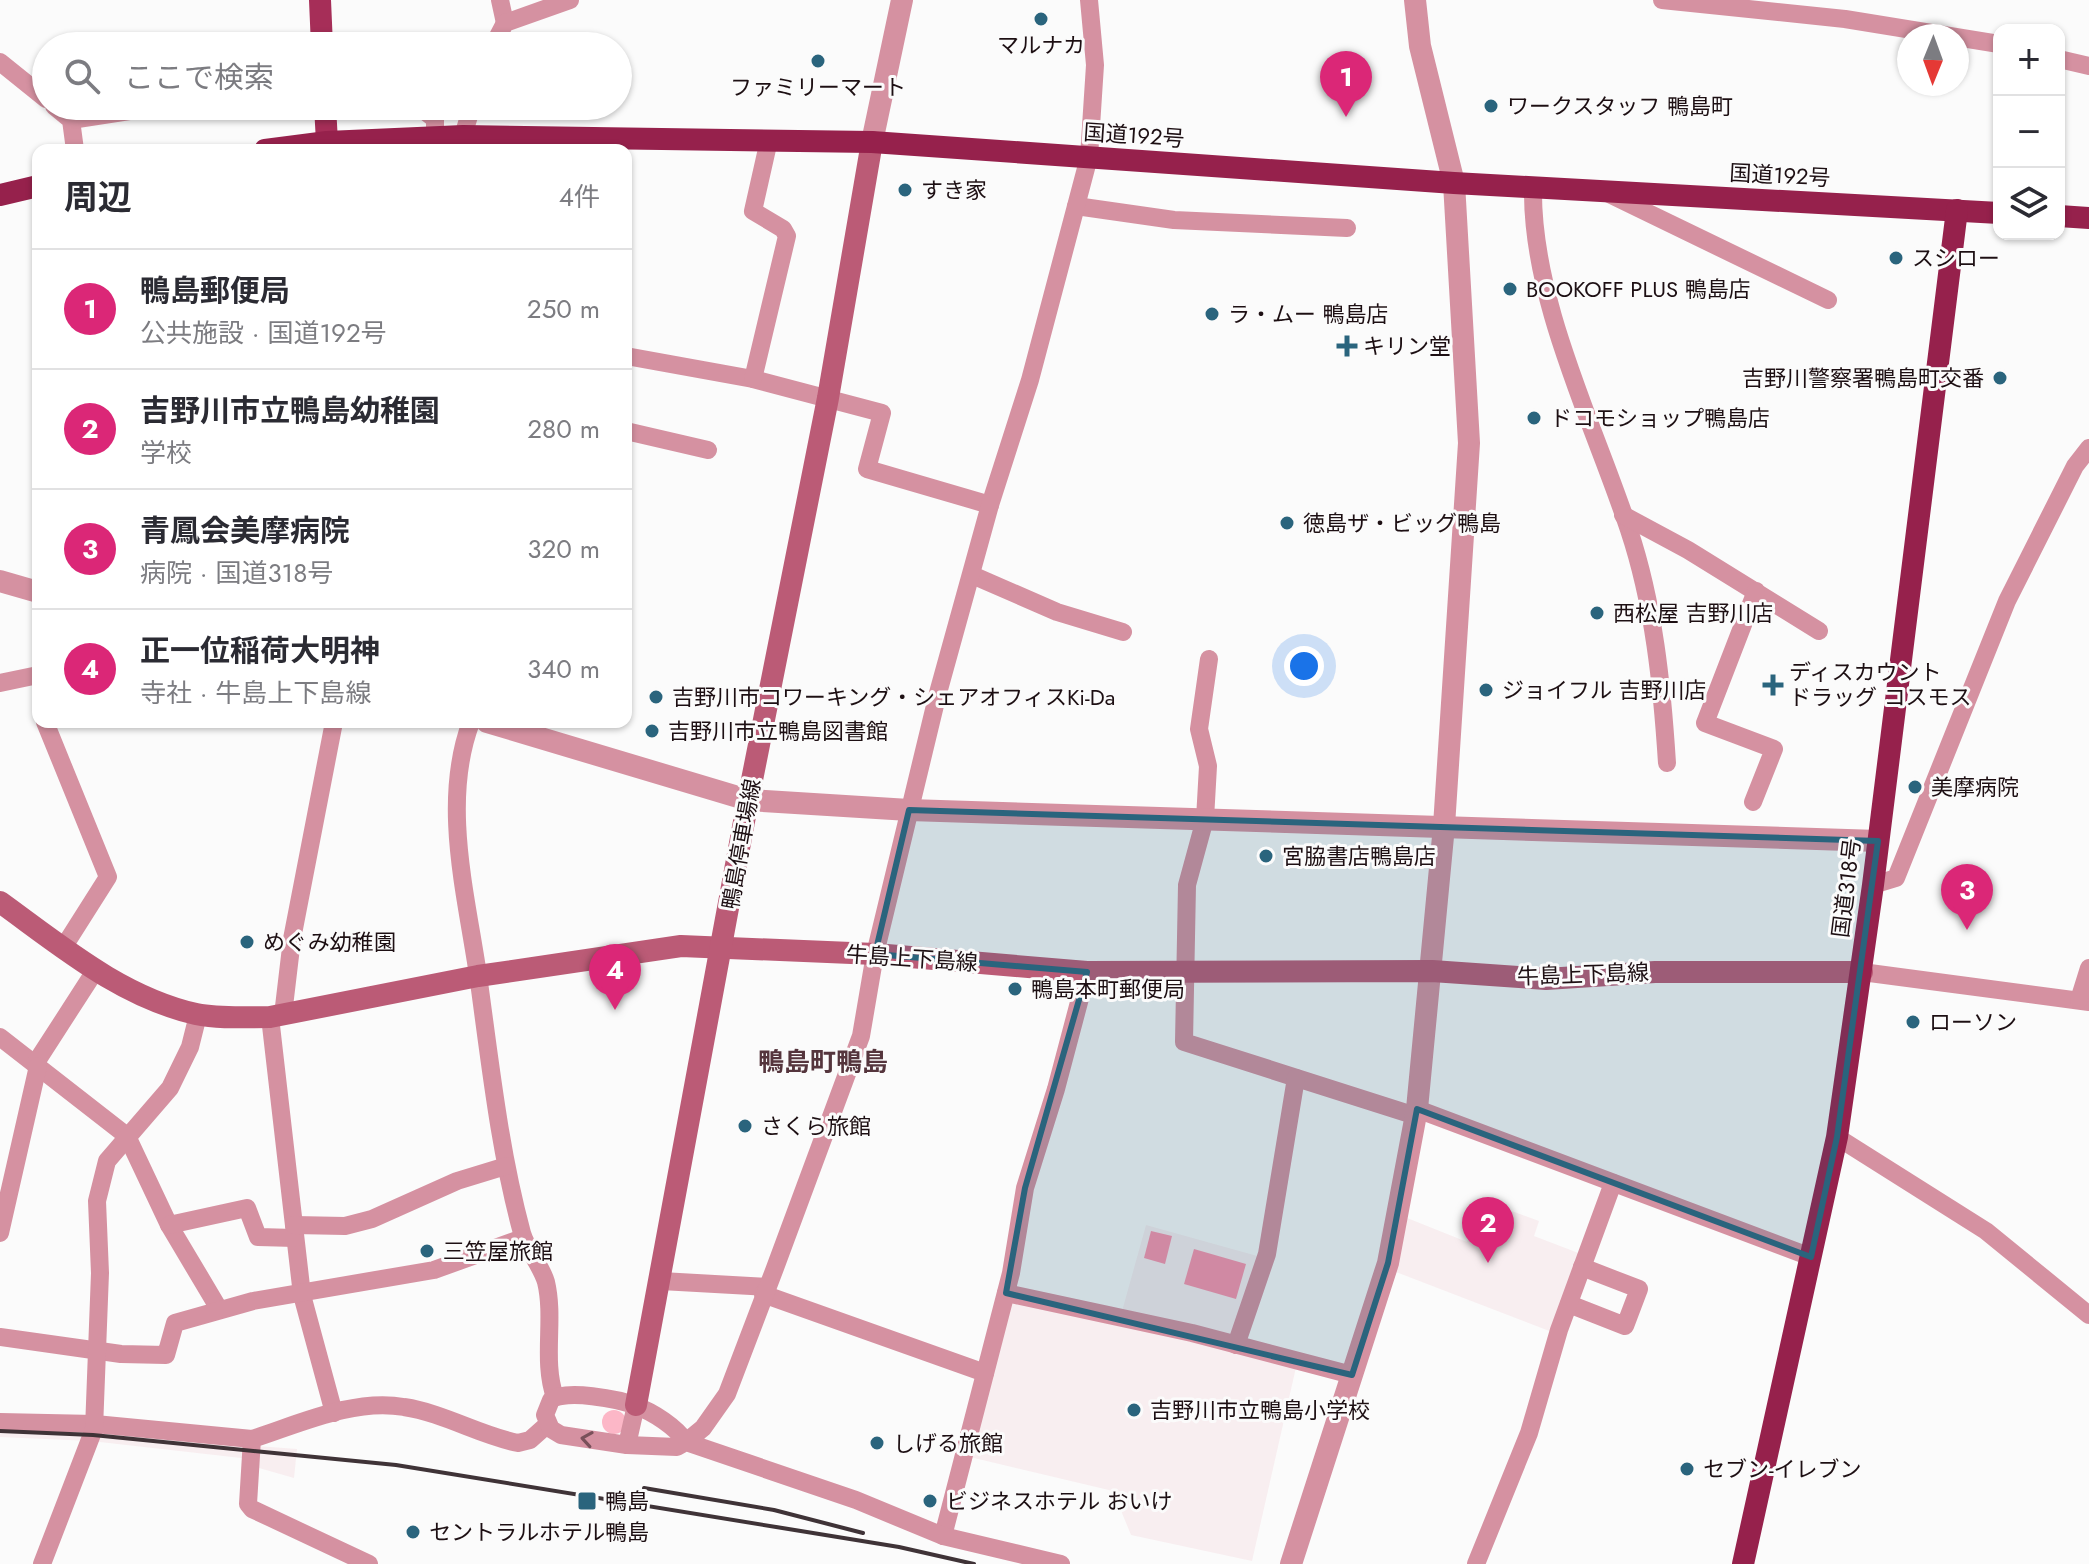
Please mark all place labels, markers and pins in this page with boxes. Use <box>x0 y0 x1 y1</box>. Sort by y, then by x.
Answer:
marker: マルナカ <box>1032 10 1050 28</box>
place label: マルナカ <box>997 29 1085 61</box>
pin: 1 <box>1320 51 1372 117</box>
marker: ファミリーマート <box>809 52 827 70</box>
place label: ファミリーマート <box>730 71 906 103</box>
place label: ワークスタッフ 鴨島町 <box>1507 90 1733 122</box>
marker: ワークスタッフ 鴨島町 <box>1482 97 1500 115</box>
place label: すき家 <box>921 174 987 206</box>
marker: すき家 <box>896 181 914 199</box>
place label: スシロー <box>1912 242 2000 274</box>
marker: スシロー <box>1887 249 1905 267</box>
place label: BOOKOFF PLUS 鴨島店 <box>1526 273 1751 305</box>
marker: BOOKOFF PLUS 鴨島店 <box>1501 280 1519 298</box>
place label: ラ・ムー 鴨島店 <box>1228 298 1389 330</box>
marker: ラ・ムー 鴨島店 <box>1203 305 1221 323</box>
place label: キリン堂 <box>1363 330 1451 362</box>
marker: キリン堂 <box>1338 337 1356 355</box>
place label: 吉野川警察署鴨島町交番 <box>1742 362 1984 394</box>
marker: 吉野川警察署鴨島町交番 <box>1991 369 2009 387</box>
place label: ドコモショップ鴨島店 <box>1550 402 1770 434</box>
marker: ドコモショップ鴨島店 <box>1525 409 1543 427</box>
place label: 徳島ザ・ビッグ鴨島 <box>1303 507 1501 539</box>
marker: 徳島ザ・ビッグ鴨島 <box>1278 514 1296 532</box>
place label: 西松屋 吉野川店 <box>1613 597 1774 629</box>
marker: 西松屋 吉野川店 <box>1588 604 1606 622</box>
place label: ディスカウント ドラッグ コスモス <box>1789 656 1972 713</box>
place label: ジョイフル 吉野川店 <box>1502 674 1707 706</box>
marker: ディスカウント ドラッグ コスモス <box>1764 676 1782 694</box>
place label: 吉野川市コワーキング・シェアオフィスKi-Da <box>672 681 1115 713</box>
marker: ジョイフル 吉野川店 <box>1477 681 1495 699</box>
marker: 吉野川市コワーキング・シェアオフィスKi-Da <box>647 688 665 706</box>
place label: 吉野川市立鴨島図書館 <box>668 715 888 747</box>
marker: 吉野川市立鴨島図書館 <box>643 722 661 740</box>
place label: 美摩病院 <box>1931 771 2019 803</box>
marker: 美摩病院 <box>1906 778 1924 796</box>
place label: 宮脇書店鴨島店 <box>1282 840 1436 872</box>
marker: 宮脇書店鴨島店 <box>1257 847 1275 865</box>
pin: 3 <box>1941 864 1993 930</box>
place label: めぐみ幼稚園 <box>263 926 396 958</box>
marker: めぐみ幼稚園 <box>238 933 256 951</box>
pin: 4 <box>589 944 641 1010</box>
place label: 鴨島本町郵便局 <box>1031 973 1185 1005</box>
marker: 鴨島本町郵便局 <box>1006 980 1024 998</box>
place label: ローソン <box>1929 1006 2017 1038</box>
marker: ローソン <box>1904 1013 1922 1031</box>
place label: さくら旅館 <box>761 1110 871 1142</box>
marker: さくら旅館 <box>736 1117 754 1135</box>
pin: 2 <box>1462 1197 1514 1263</box>
place label: 三笠屋旅館 <box>443 1235 553 1267</box>
marker: 三笠屋旅館 <box>418 1242 436 1260</box>
place label: 吉野川市立鴨島小学校 <box>1150 1394 1370 1426</box>
marker: 吉野川市立鴨島小学校 <box>1125 1401 1143 1419</box>
place label: しげる旅館 <box>893 1427 1003 1459</box>
marker: しげる旅館 <box>868 1434 886 1452</box>
place label: セブン-イレブン <box>1703 1453 1862 1485</box>
marker: セブン-イレブン <box>1678 1460 1696 1478</box>
place label: 鴨島 <box>605 1485 649 1517</box>
place label: ビジネスホテル おいけ <box>946 1485 1173 1517</box>
marker: 鴨島 <box>576 1490 598 1512</box>
marker: ビジネスホテル おいけ <box>921 1492 939 1510</box>
place label: セントラルホテル鴨島 <box>429 1516 649 1548</box>
marker: セントラルホテル鴨島 <box>404 1523 422 1541</box>

